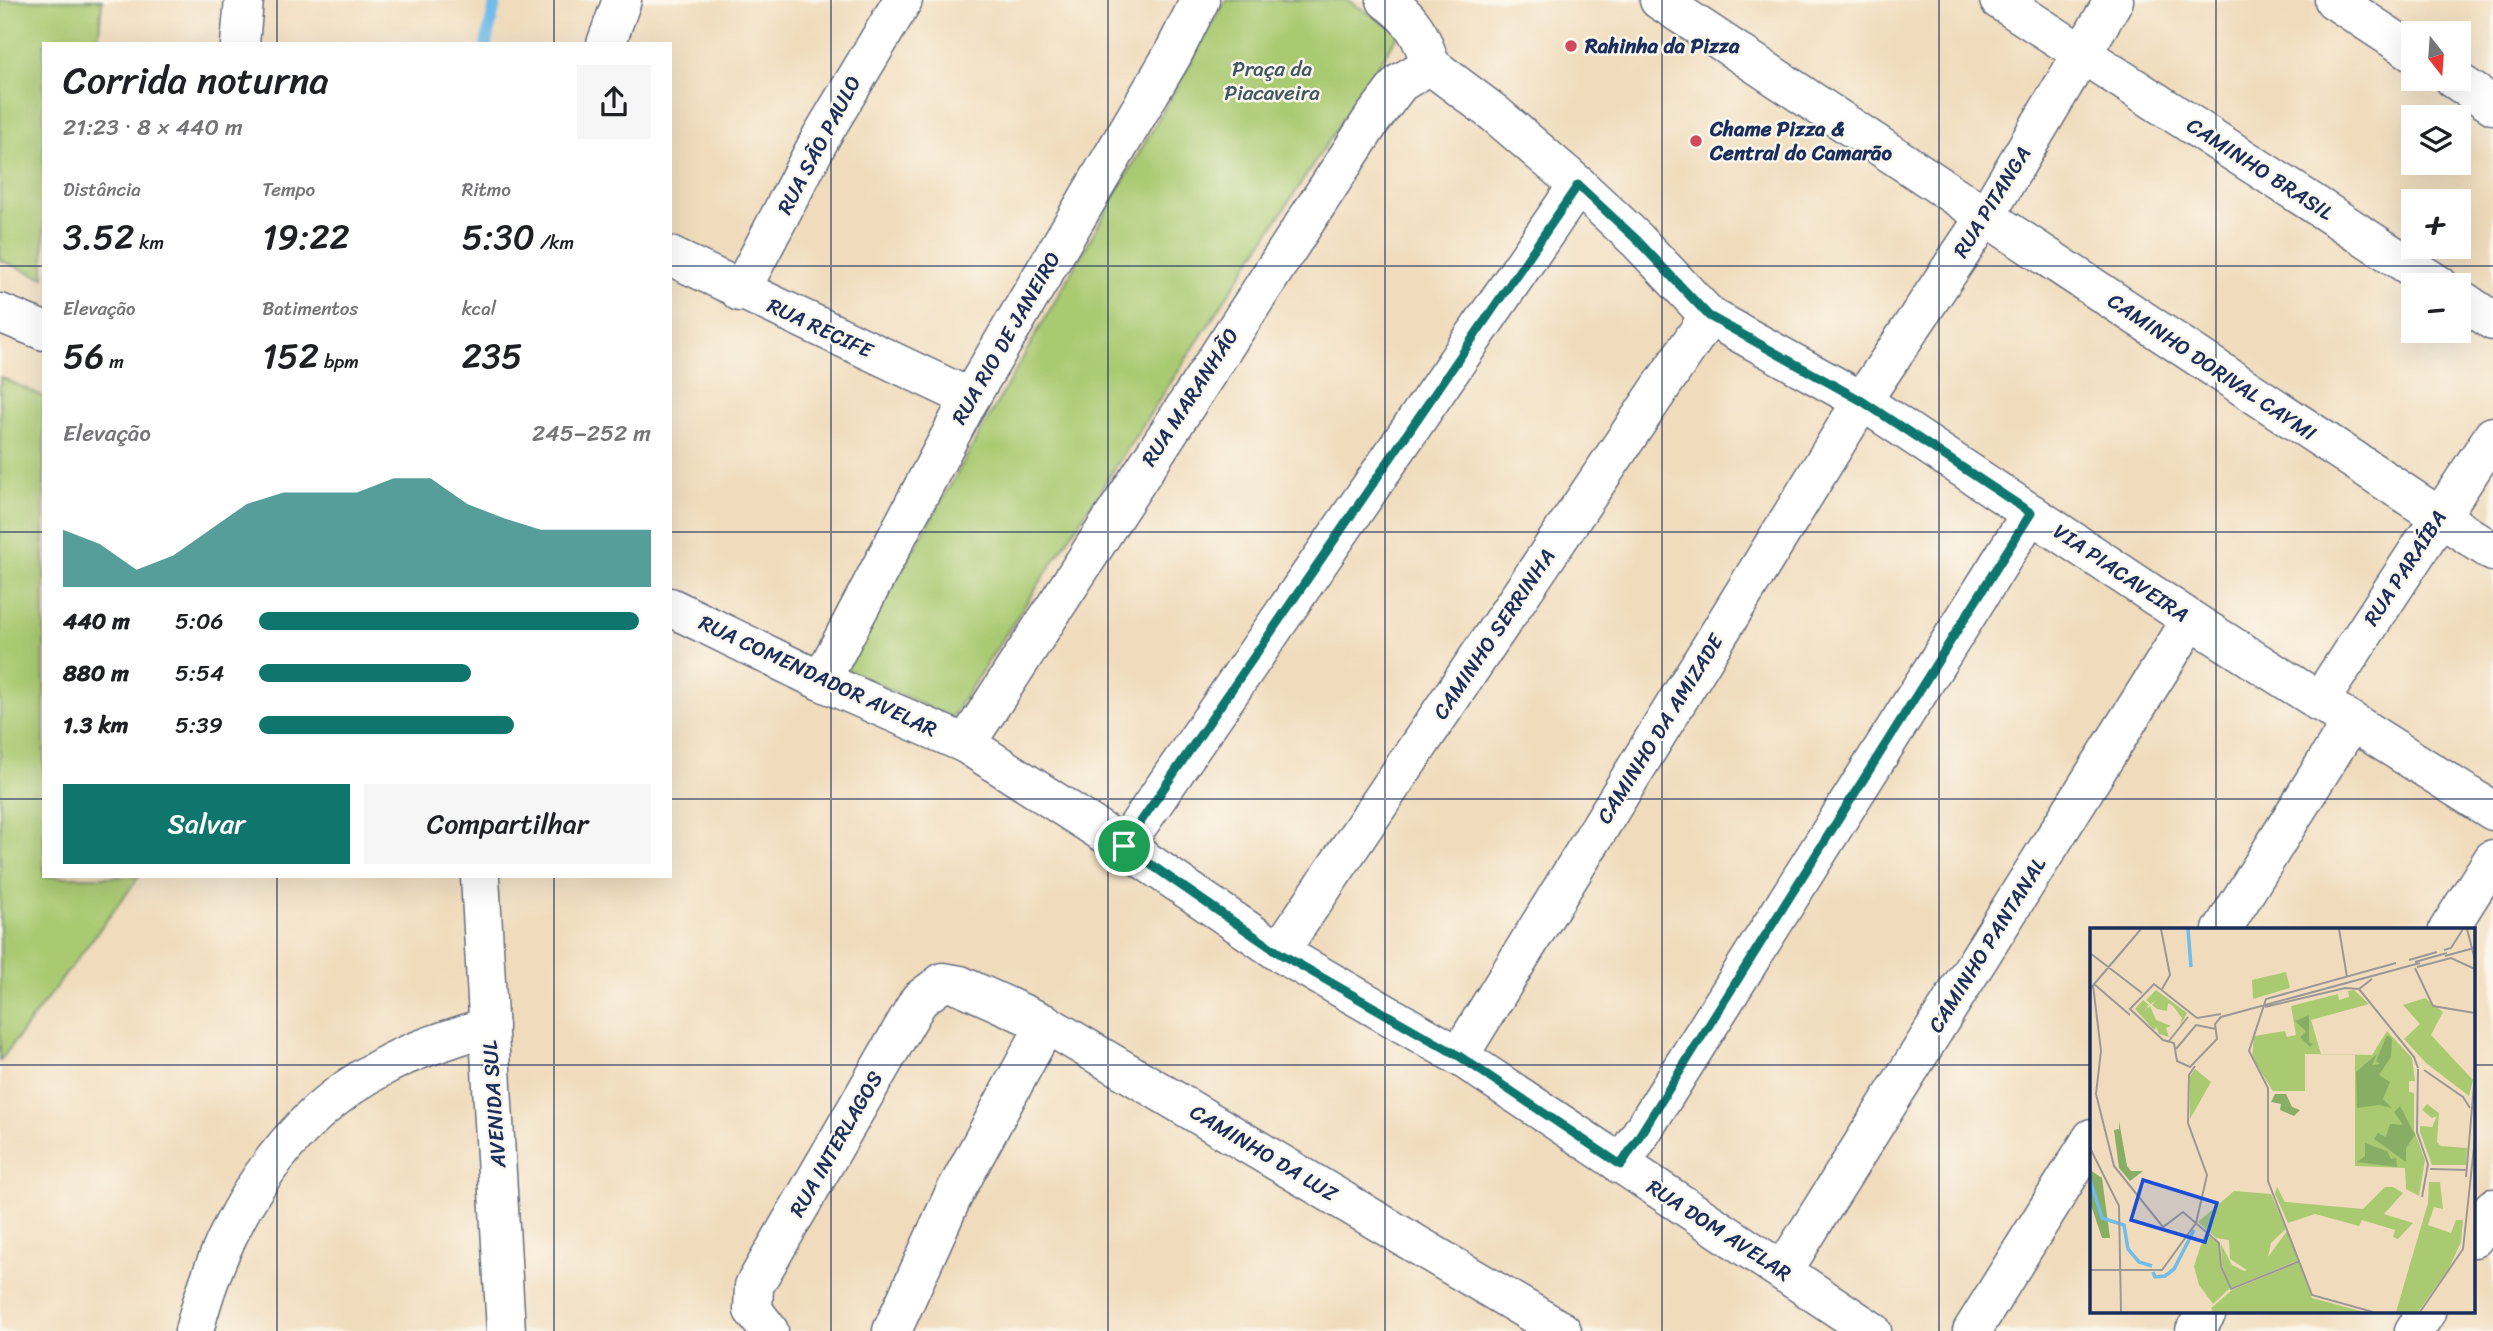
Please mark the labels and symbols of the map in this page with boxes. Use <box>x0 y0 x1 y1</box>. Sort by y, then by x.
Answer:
north arrow <box>2401 21 2471 91</box>
place label: Rahinha da Pizza <box>1584 27 1740 65</box>
marker: Rahinha da Pizza <box>1563 38 1579 54</box>
park label: Praça da Piacaveira <box>1224 50 1320 112</box>
street label: RUA SÃO PAULO <box>766 68 872 222</box>
street label: CAMINHO BRASIL <box>2179 107 2342 231</box>
place label: Chame Pizza & Central do Camarão <box>1709 110 1892 172</box>
marker: Chame Pizza & Central do Camarão <box>1688 133 1704 149</box>
street label: RUA PITANGA <box>1942 138 2042 266</box>
street label: RUA RIO DE JANEIRO <box>941 244 1071 432</box>
street label: CAMINHO DORIVAL CAYMI <box>2100 283 2325 452</box>
street label: RUA RECIFE <box>761 287 880 370</box>
street label: RUA MARANHÃO <box>1131 320 1249 474</box>
street label: RUA PARAÍBA <box>2353 502 2457 634</box>
street label: VIA PIACAVEIRA <box>2045 513 2197 633</box>
street label: CAMINHO SERRINHA <box>1422 541 1566 727</box>
street label: RUA COMENDADOR AVELAR <box>693 604 944 748</box>
street label: CAMINHO DA AMIZADE <box>1586 625 1735 832</box>
pin <box>1094 816 1154 876</box>
street label: CAMINHO PANTANAL <box>1917 849 2057 1041</box>
inset map <box>2090 928 2476 1314</box>
street label: AVENIDA SUL <box>471 1039 517 1170</box>
street label: RUA INTERLAGOS <box>779 1063 893 1225</box>
street label: CAMINHO DA LUZ <box>1182 1094 1346 1213</box>
street label: RUA DOM AVELAR <box>1639 1169 1799 1291</box>

